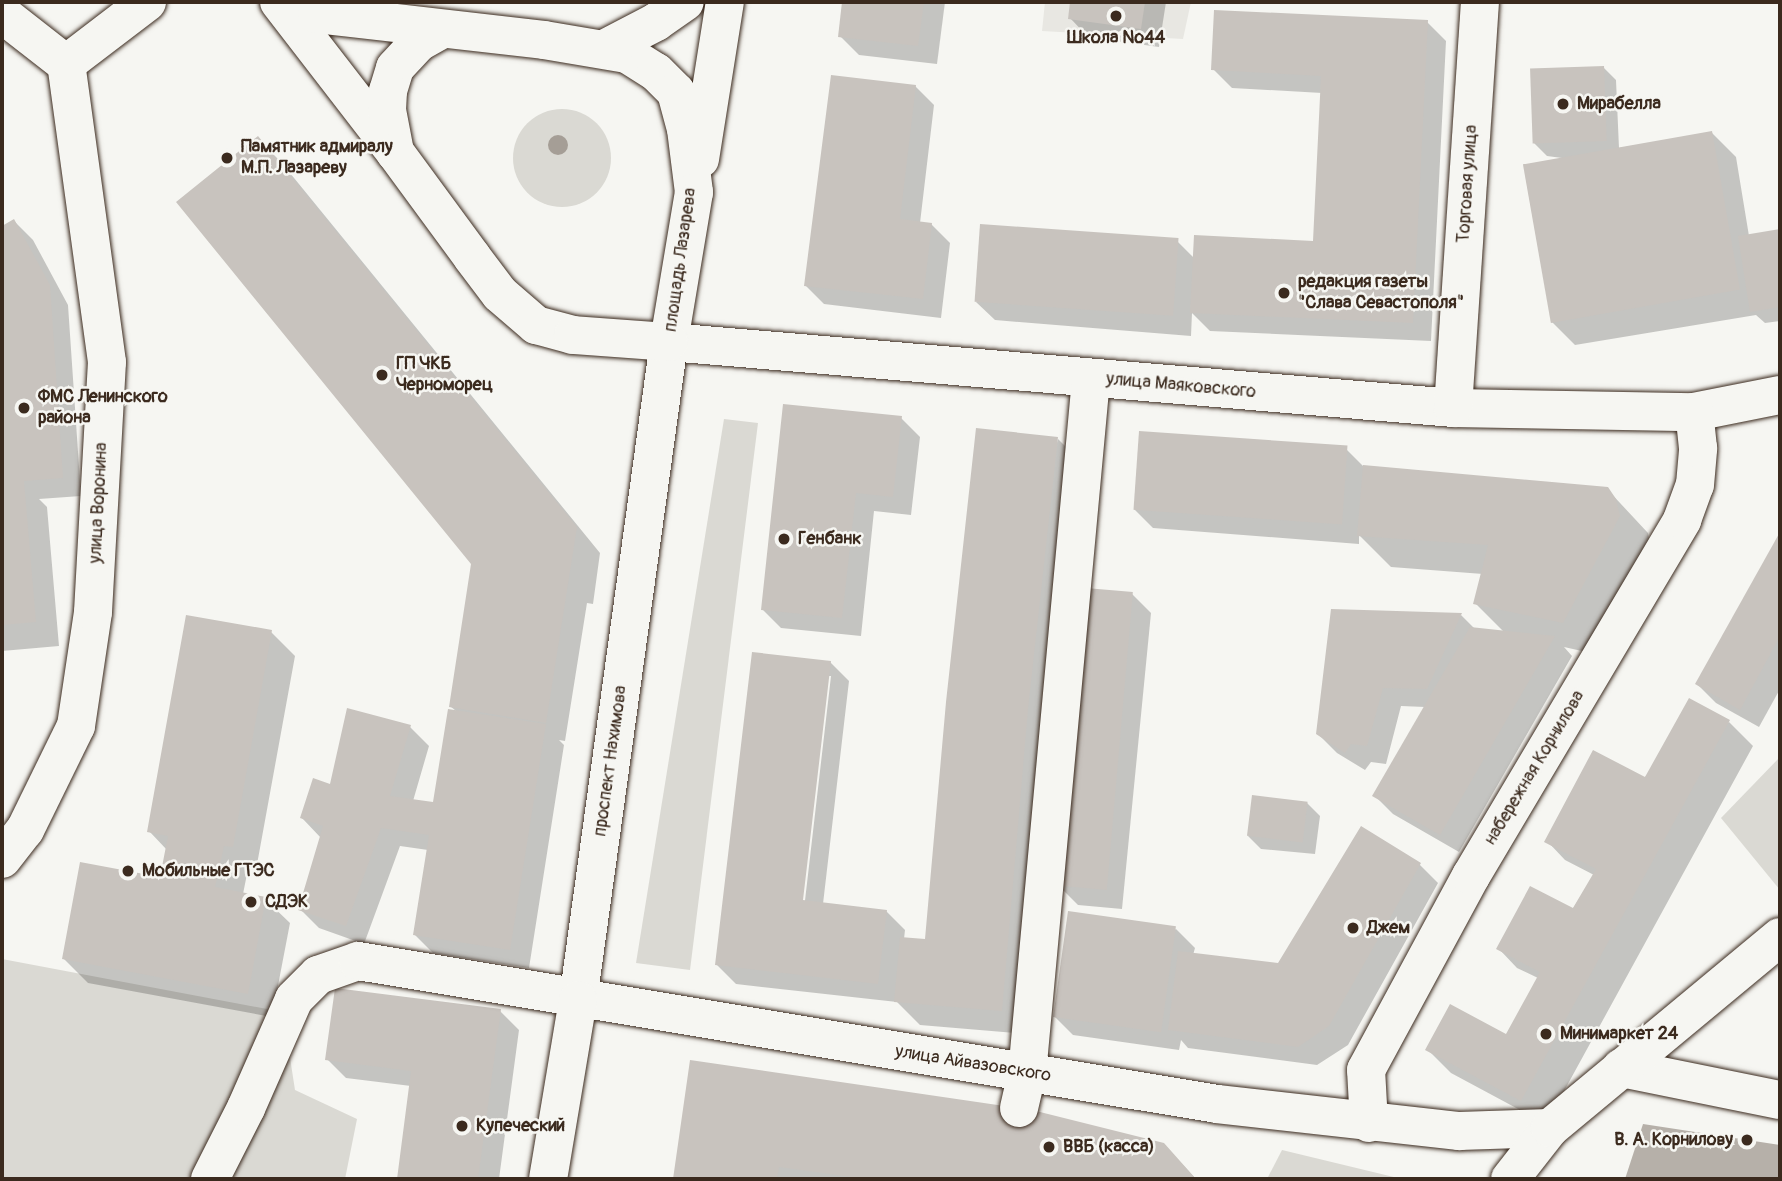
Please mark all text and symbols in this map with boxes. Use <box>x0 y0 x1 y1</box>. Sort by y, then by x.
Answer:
marker: Школа №44 <box>1108 8 1124 24</box>
place label: Школа №44 <box>1067 27 1165 49</box>
place label: Мирабелла <box>1577 93 1661 115</box>
marker: Мирабелла <box>1555 96 1571 112</box>
street label: Торговая улица <box>1453 124 1483 244</box>
place label: Памятник адмиралу М.П. Лазареву <box>241 137 393 180</box>
marker: Памятник адмиралу М.П. Лазареву <box>219 150 235 166</box>
street label: площадь Лазарева <box>660 187 702 333</box>
place label: редакция газеты "Слава Севастополя" <box>1298 272 1464 314</box>
marker: редакция газеты "Слава Севастополя" <box>1276 285 1292 301</box>
place label: ГП ЧКБ Черноморец <box>396 354 493 396</box>
marker: ГП ЧКБ Черноморец <box>374 367 390 383</box>
street label: улица Маяковского <box>1105 369 1257 403</box>
place label: ФМС Ленинского района <box>38 387 168 430</box>
marker: ФМС Ленинского района <box>16 400 32 416</box>
street label: улица Воронина <box>85 442 113 564</box>
place label: Генбанк <box>798 528 861 550</box>
marker: Генбанк <box>776 531 792 547</box>
street label: проспект Нахимова <box>590 684 632 838</box>
street label: набережная Корнилова <box>1480 687 1590 849</box>
place label: Мобильные ГТЭС <box>142 860 275 882</box>
marker: Мобильные ГТЭС <box>120 863 136 879</box>
place label: СДЭК <box>265 891 308 913</box>
marker: СДЭК <box>243 894 259 910</box>
place label: Джем <box>1367 917 1410 939</box>
marker: Джем <box>1345 920 1361 936</box>
place label: Минимаркет 24 <box>1560 1023 1678 1045</box>
marker: Минимаркет 24 <box>1538 1026 1554 1042</box>
street label: улица Айвазовского <box>894 1041 1052 1087</box>
place label: Купеческий <box>476 1115 565 1137</box>
marker: Купеческий <box>454 1118 470 1134</box>
place label: В. А. Корнилову <box>1614 1129 1733 1151</box>
marker: В. А. Корнилову <box>1739 1132 1755 1148</box>
place label: ВВБ (касса) <box>1063 1136 1154 1158</box>
marker: ВВБ (касса) <box>1041 1139 1057 1155</box>

